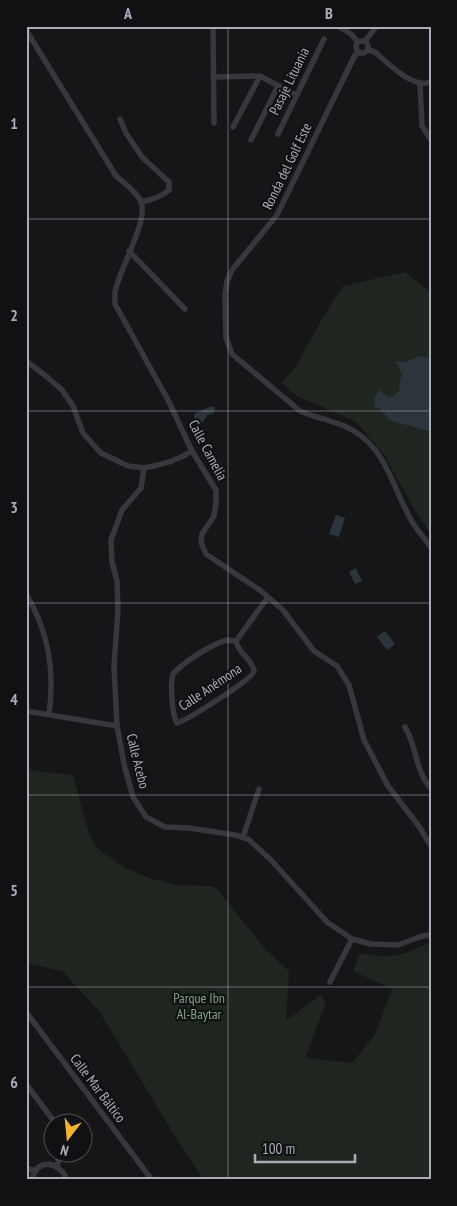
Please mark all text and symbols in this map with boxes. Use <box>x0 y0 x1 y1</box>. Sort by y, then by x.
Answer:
text: A <box>123 3 133 23</box>
text: B <box>325 3 333 23</box>
street label: Pasaje Lituania <box>265 44 313 118</box>
text: 1 <box>10 113 18 133</box>
street label: Ronda del Golf Este <box>258 120 316 212</box>
text: 2 <box>10 305 18 325</box>
street label: Calle Camelia <box>185 417 231 483</box>
text: 3 <box>10 497 18 517</box>
street label: Calle Anémona <box>175 659 245 715</box>
text: 4 <box>10 689 18 709</box>
street label: Calle Acebo <box>123 732 153 790</box>
text: 5 <box>10 880 18 900</box>
park label: Parque Ibn Al-Baytar <box>173 989 225 1023</box>
street label: Calle Mar Báltico <box>66 1050 130 1126</box>
text: 6 <box>10 1072 18 1092</box>
north arrow <box>42 1114 92 1164</box>
scale bar <box>255 1131 354 1163</box>
text: 100 m <box>262 1139 295 1158</box>
text: N <box>58 1141 71 1160</box>

